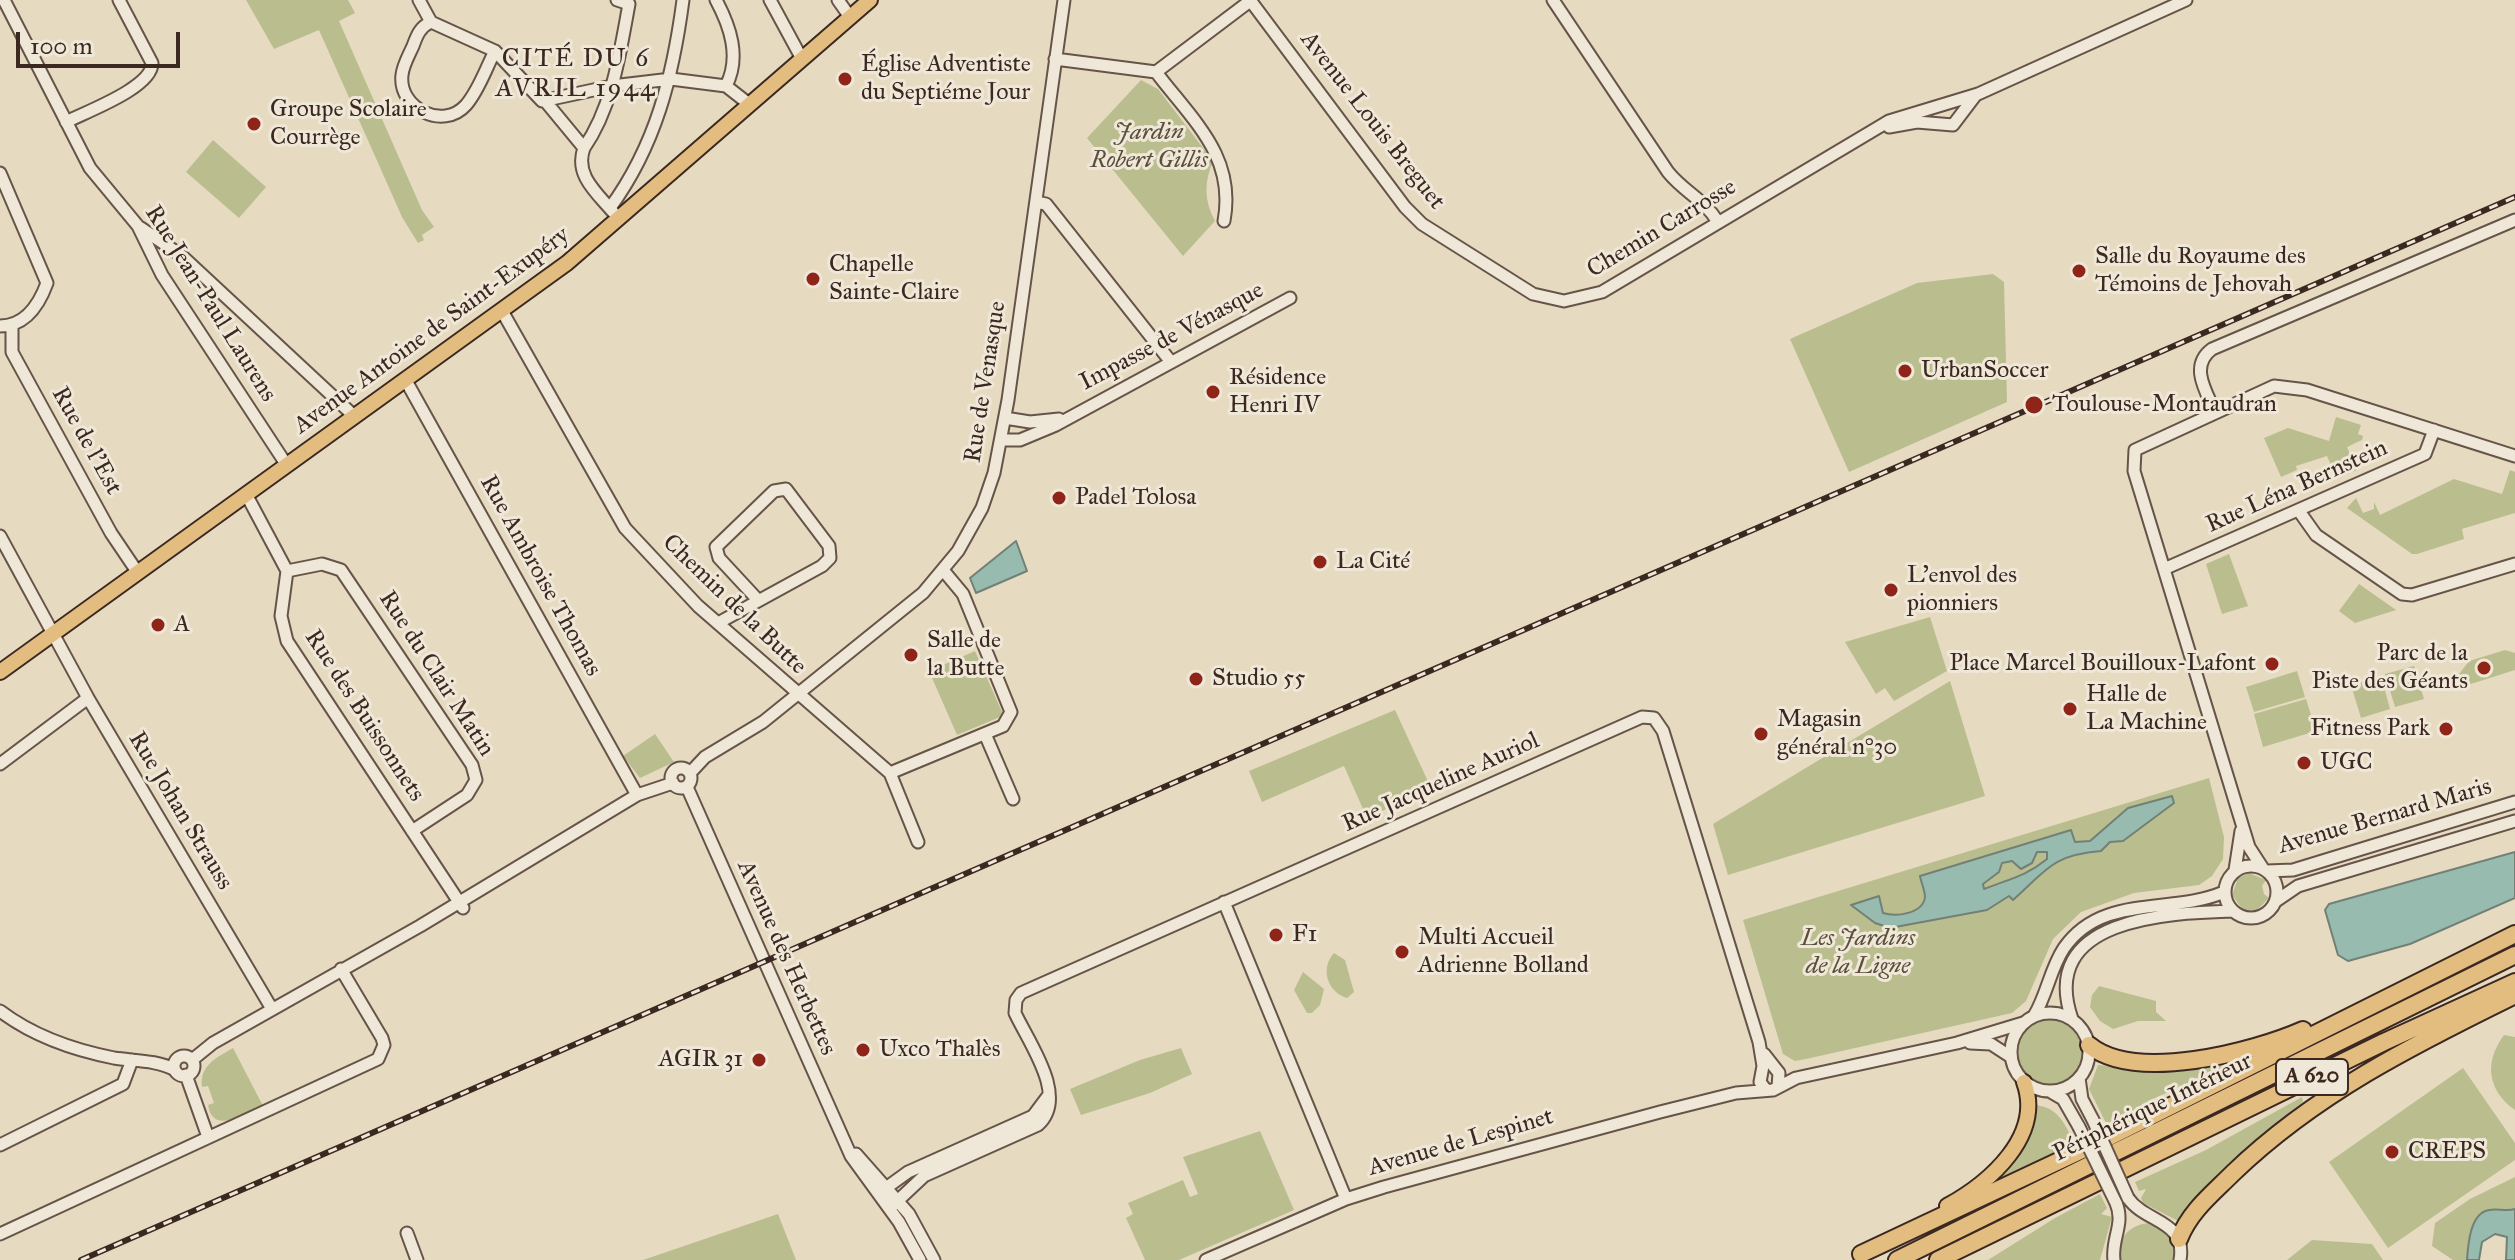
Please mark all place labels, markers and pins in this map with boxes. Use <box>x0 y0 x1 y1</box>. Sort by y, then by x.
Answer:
place label: Église Adventiste du Septiéme Jour <box>861 51 1031 107</box>
marker: Église Adventiste du Septiéme Jour <box>836 70 854 88</box>
place label: Groupe Scolaire Courrège <box>270 96 427 152</box>
marker: Groupe Scolaire Courrège <box>245 115 263 133</box>
place label: Salle du Royaume des Témoins de Jehovah <box>2095 243 2306 299</box>
place label: Chapelle Sainte-Claire <box>829 251 959 307</box>
marker: Salle du Royaume des Témoins de Jehovah <box>2070 262 2088 280</box>
marker: Chapelle Sainte-Claire <box>804 270 822 288</box>
place label: UrbanSoccer <box>1921 357 2048 385</box>
marker: UrbanSoccer <box>1896 362 1914 380</box>
place label: Résidence Henri IV <box>1229 364 1326 420</box>
marker: Résidence Henri IV <box>1204 383 1222 401</box>
place label: Toulouse-Montaudran <box>2052 391 2277 419</box>
marker: Toulouse-Montaudran <box>2023 394 2045 416</box>
place label: Padel Tolosa <box>1075 484 1196 512</box>
marker: Padel Tolosa <box>1050 489 1068 507</box>
place label: La Cité <box>1336 548 1410 576</box>
marker: La Cité <box>1311 553 1329 571</box>
place label: L'envol des pionniers <box>1907 562 2017 618</box>
marker: L'envol des pionniers <box>1882 581 1900 599</box>
place label: A <box>174 611 190 639</box>
marker: A <box>149 616 167 634</box>
place label: Salle de la Butte <box>927 627 1004 683</box>
place label: Parc de la Piste des Géants <box>2311 640 2468 696</box>
marker: Salle de la Butte <box>902 646 920 664</box>
place label: Place Marcel Bouilloux-Lafont <box>1949 650 2256 678</box>
marker: Place Marcel Bouilloux-Lafont <box>2263 655 2281 673</box>
marker: Parc de la Piste des Géants <box>2475 659 2493 677</box>
place label: Studio 55 <box>1212 665 1305 693</box>
marker: Studio 55 <box>1187 670 1205 688</box>
place label: Halle de La Machine <box>2086 681 2207 737</box>
marker: Halle de La Machine <box>2061 700 2079 718</box>
place label: Magasin général n°30 <box>1777 706 1897 762</box>
place label: Fitness Park <box>2310 715 2430 743</box>
marker: Fitness Park <box>2437 720 2455 738</box>
marker: Magasin général n°30 <box>1752 725 1770 743</box>
place label: UGC <box>2320 749 2373 777</box>
marker: UGC <box>2295 754 2313 772</box>
place label: F1 <box>1292 921 1317 949</box>
place label: Multi Accueil Adrienne Bolland <box>1418 924 1589 980</box>
marker: F1 <box>1267 926 1285 944</box>
marker: Multi Accueil Adrienne Bolland <box>1393 943 1411 961</box>
place label: Uxco Thalès <box>879 1036 1001 1064</box>
marker: Uxco Thalès <box>854 1041 872 1059</box>
place label: AGIR 31 <box>658 1046 743 1074</box>
marker: AGIR 31 <box>750 1051 768 1069</box>
place label: CREPS <box>2408 1138 2486 1166</box>
marker: CREPS <box>2383 1143 2401 1161</box>

